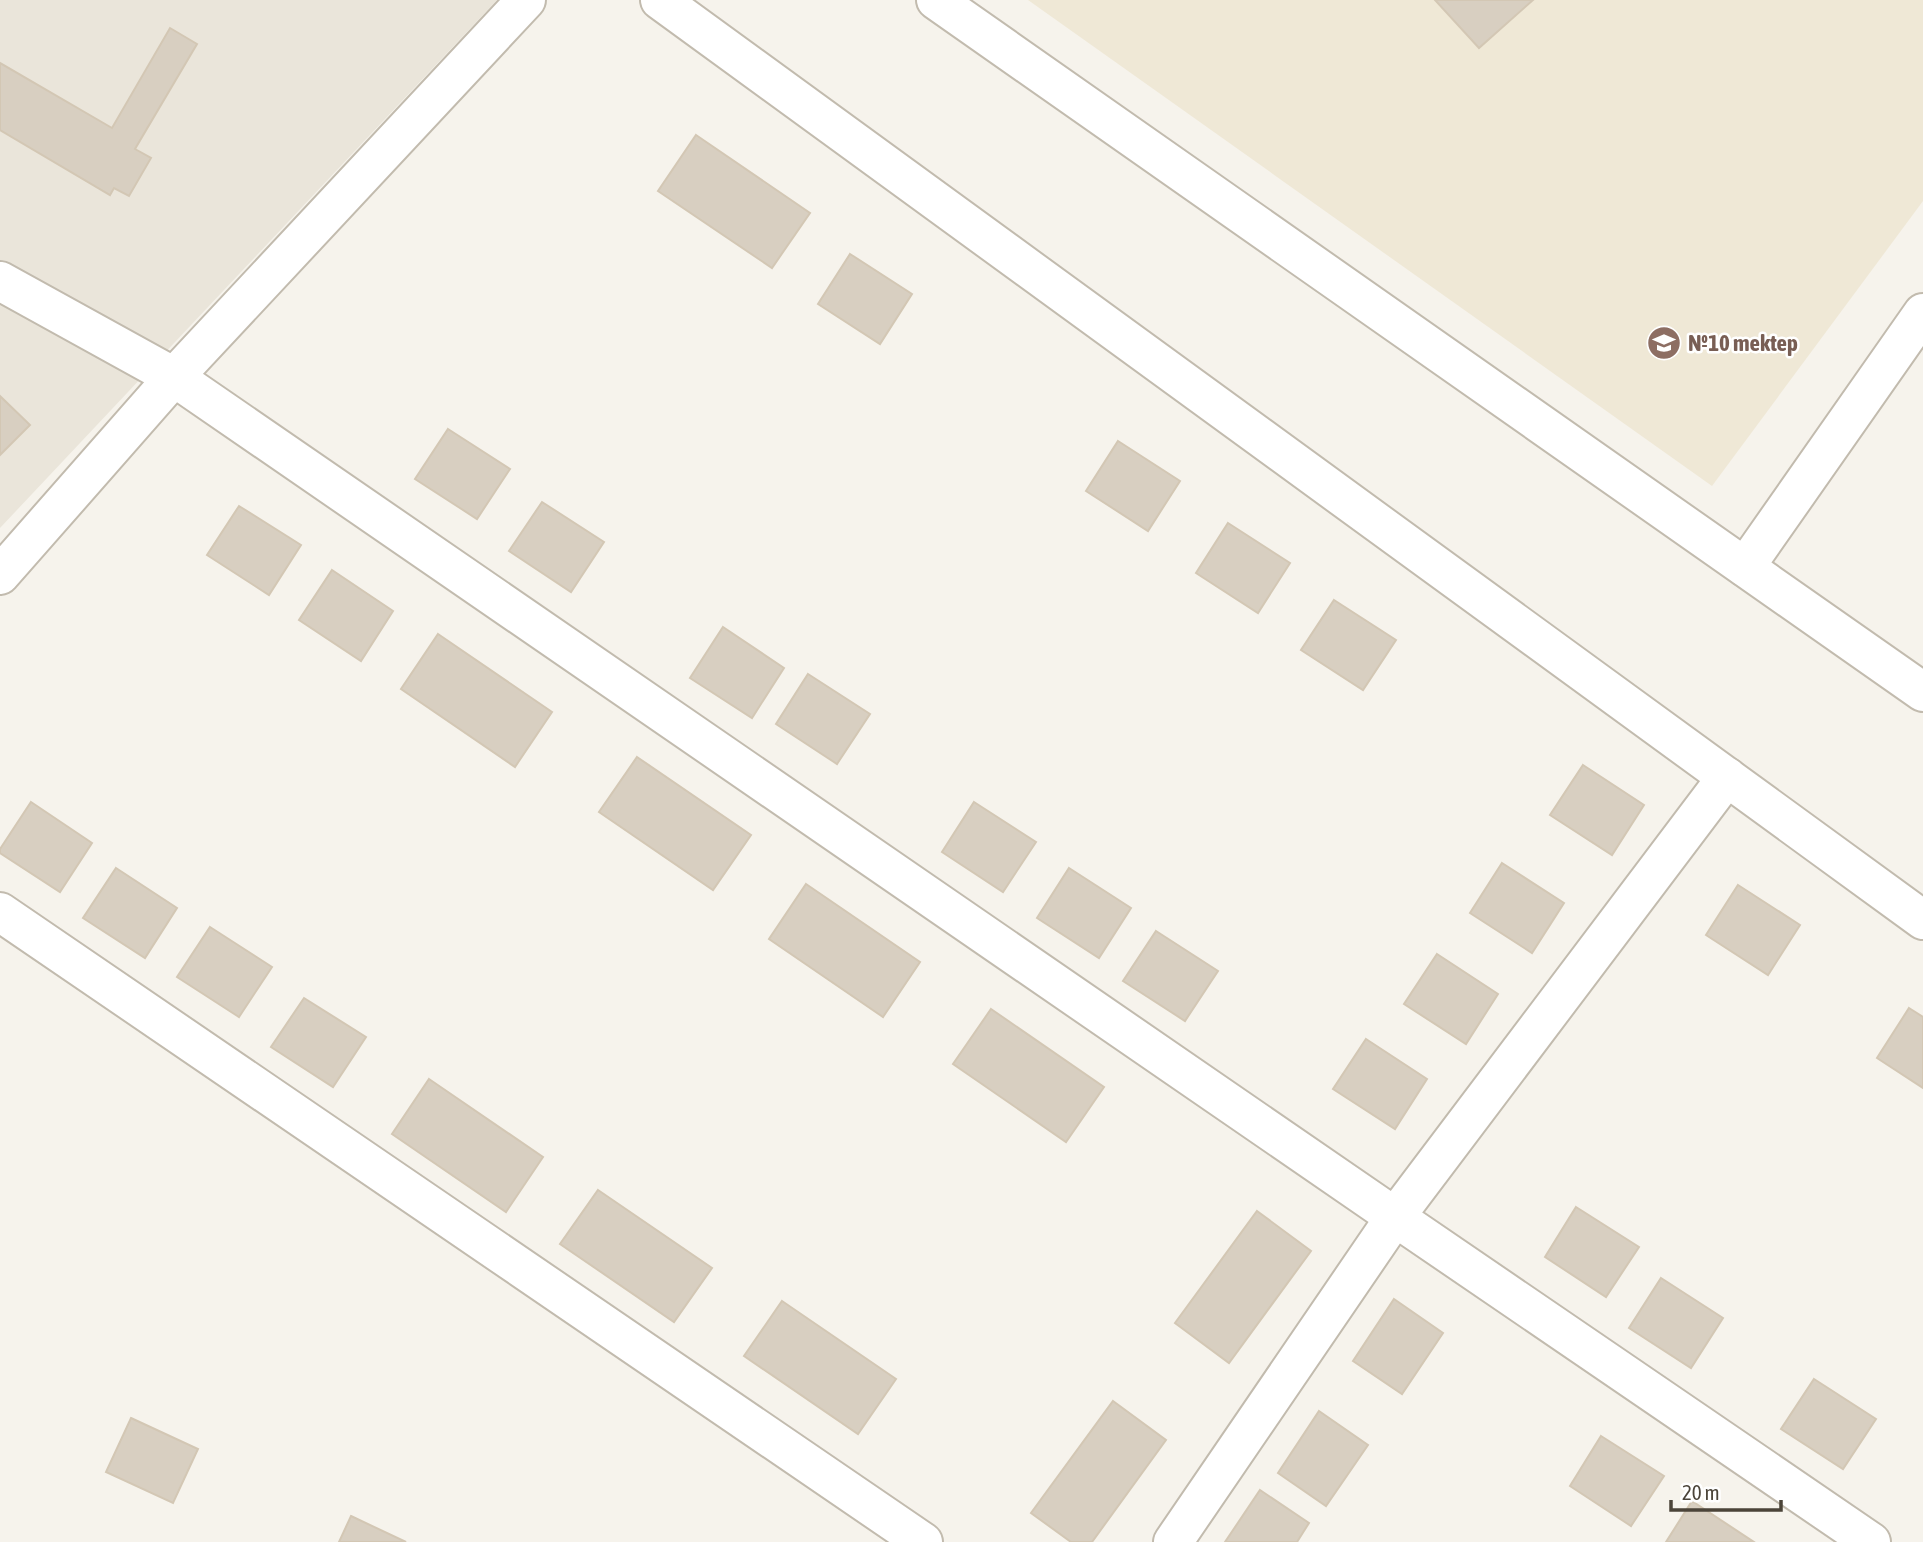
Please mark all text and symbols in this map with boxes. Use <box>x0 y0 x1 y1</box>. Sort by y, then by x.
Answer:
school or university icon: №10 mektep <box>1645 324 1683 362</box>
place label: №10 mektep <box>1688 330 1798 356</box>
scale bar <box>1671 1468 1781 1512</box>
text: 20 m <box>1682 1480 1720 1504</box>

